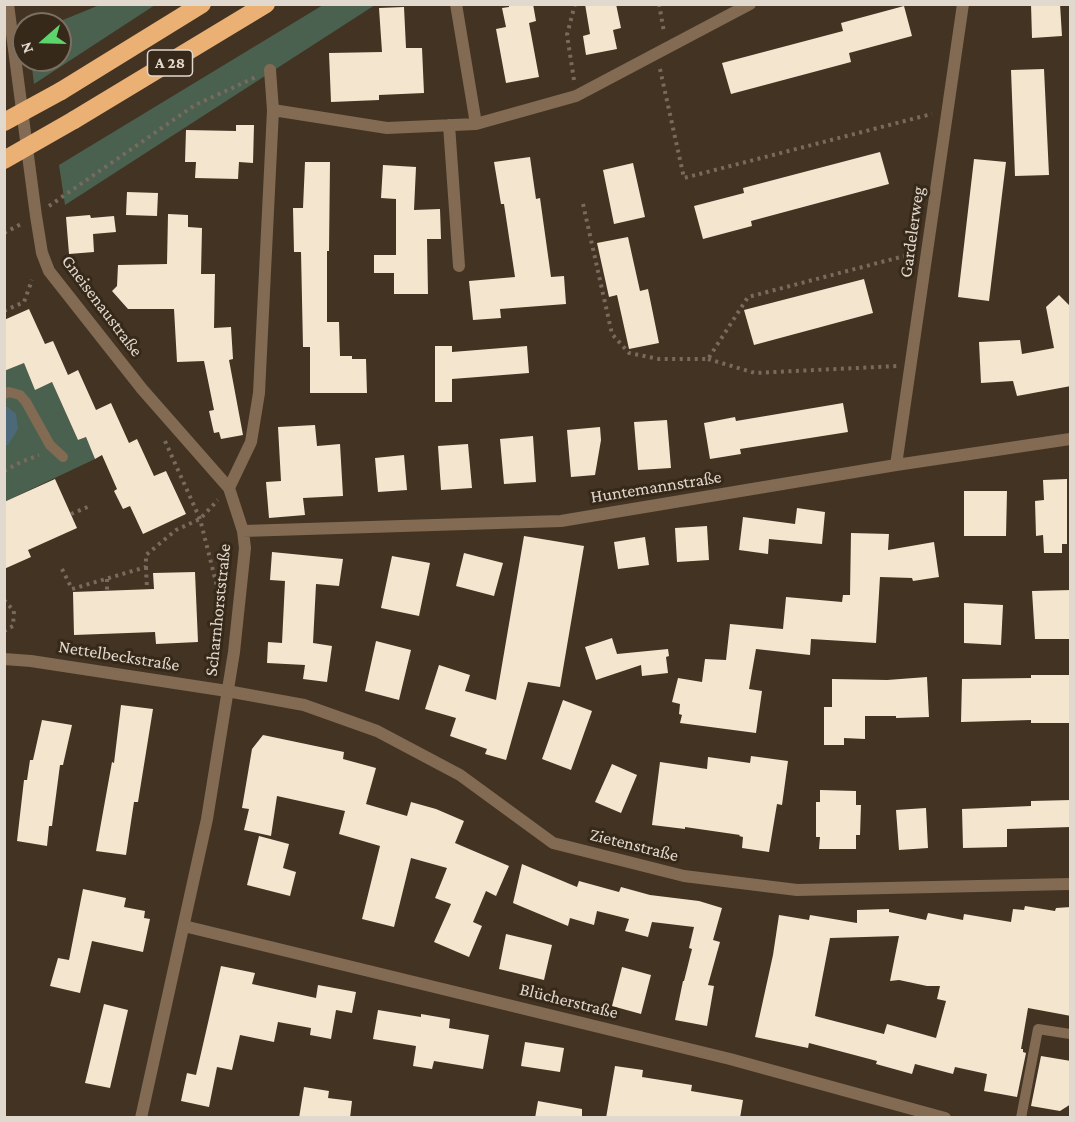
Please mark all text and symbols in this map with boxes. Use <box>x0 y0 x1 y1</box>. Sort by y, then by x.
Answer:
north arrow <box>12 12 72 72</box>
text: N <box>17 40 36 56</box>
road number: A 28 <box>148 50 192 76</box>
street label: Gardelerweg <box>895 185 929 279</box>
street label: Gneisenaustraße <box>57 251 147 361</box>
street label: Huntemannstraße <box>589 466 723 508</box>
street label: Scharnhorststraße <box>200 543 236 677</box>
street label: Nettelbeckstraße <box>57 636 181 676</box>
street label: Zietenstraße <box>587 824 681 866</box>
street label: Blücherstraße <box>518 978 620 1024</box>

